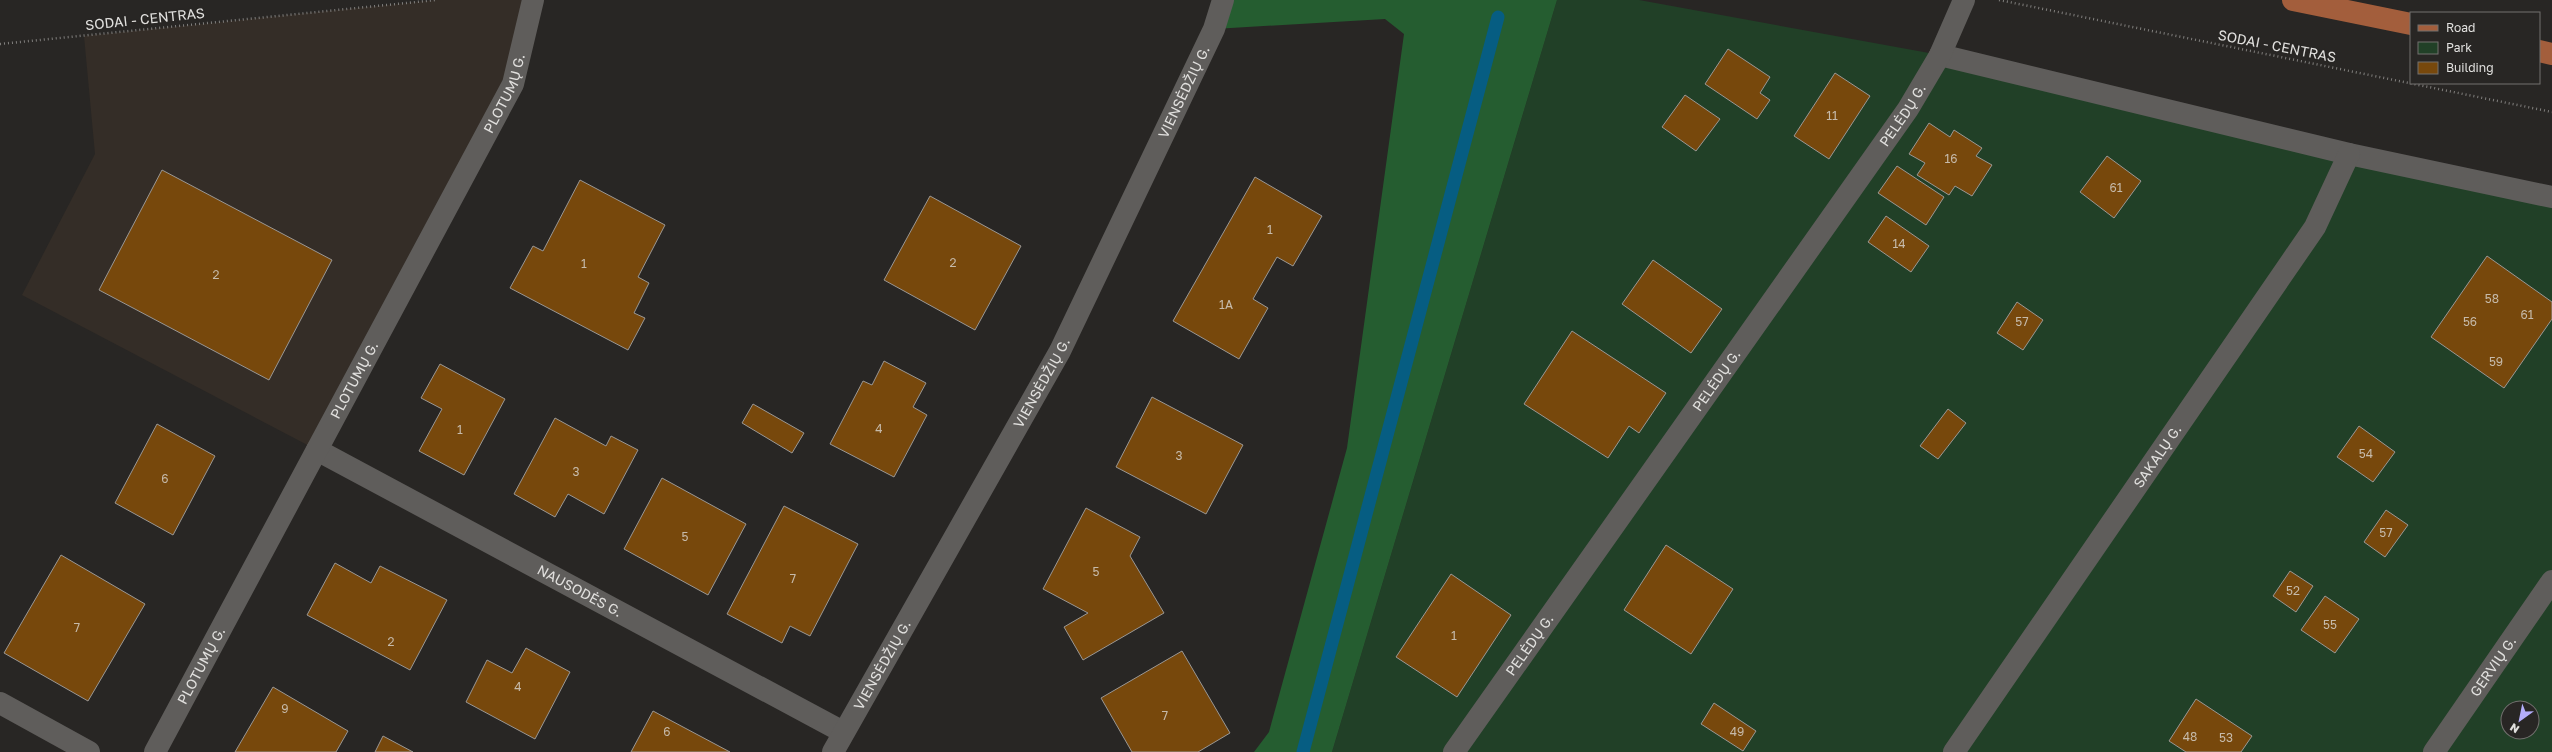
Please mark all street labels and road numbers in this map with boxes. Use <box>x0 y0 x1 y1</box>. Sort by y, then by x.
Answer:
street label: SODAI - CENTRAS <box>84 4 206 33</box>
street label: SODAI - CENTRAS <box>2217 26 2338 65</box>
street label: VIENSĖDŽIŲ G. <box>1154 43 1213 141</box>
street label: PLOTUMŲ G. <box>479 52 528 136</box>
street label: PELĖDŲ G. <box>1875 81 1929 149</box>
street label: VIENSĖDŽIŲ G. <box>1009 335 1073 431</box>
street label: PLOTUMŲ G. <box>326 338 382 421</box>
street label: PELĖDŲ G. <box>1688 346 1744 414</box>
street label: SAKALŲ G. <box>2129 421 2185 491</box>
street label: NAUSODĖS G. <box>535 561 625 620</box>
street label: PELĖDŲ G. <box>1502 611 1557 679</box>
street label: VIENSĖDŽIŲ G. <box>850 617 914 713</box>
street label: PLOTUMŲ G. <box>173 624 228 707</box>
street label: GERVIŲ G. <box>2466 633 2519 699</box>

